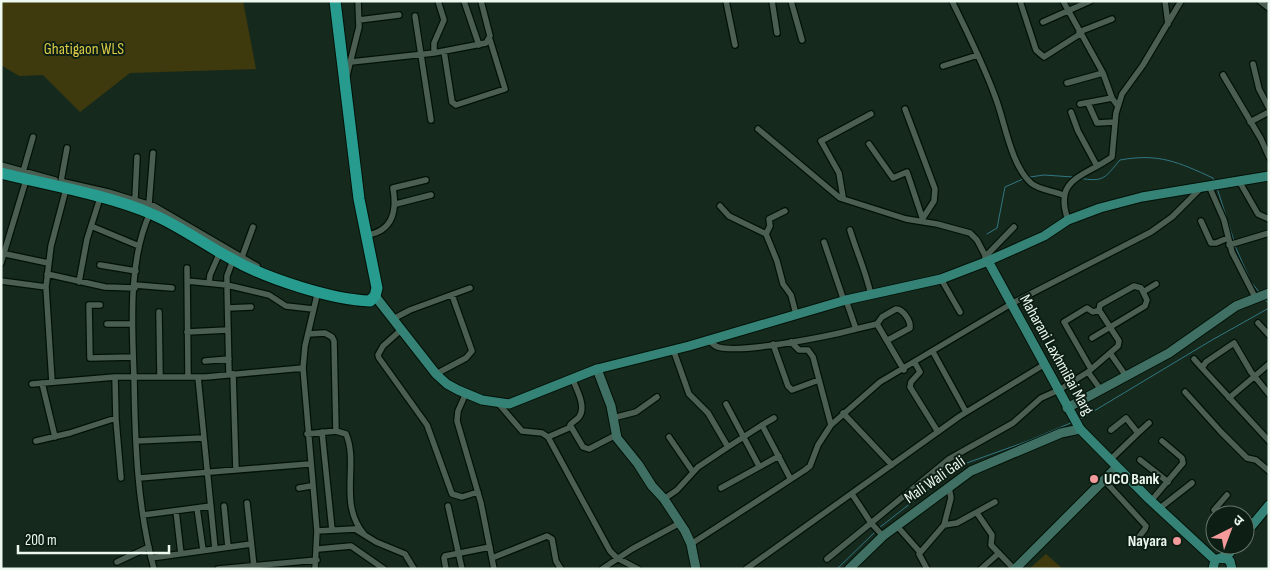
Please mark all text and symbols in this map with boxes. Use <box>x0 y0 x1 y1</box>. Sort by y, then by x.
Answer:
park label: Ghatigaon WLS <box>44 40 124 59</box>
street label: Maharani LaxhmiBai Marg <box>1015 291 1097 419</box>
street label: Mali Wali Gali <box>901 452 969 508</box>
place label: UCO Bank <box>1104 470 1160 489</box>
marker: UCO Bank <box>1088 473 1100 485</box>
north arrow <box>1205 505 1255 555</box>
text: उ <box>1230 512 1248 530</box>
scale bar <box>18 522 169 554</box>
text: 200 m <box>25 531 57 550</box>
place label: Nayara <box>1128 532 1167 551</box>
marker: Nayara <box>1171 535 1183 547</box>

